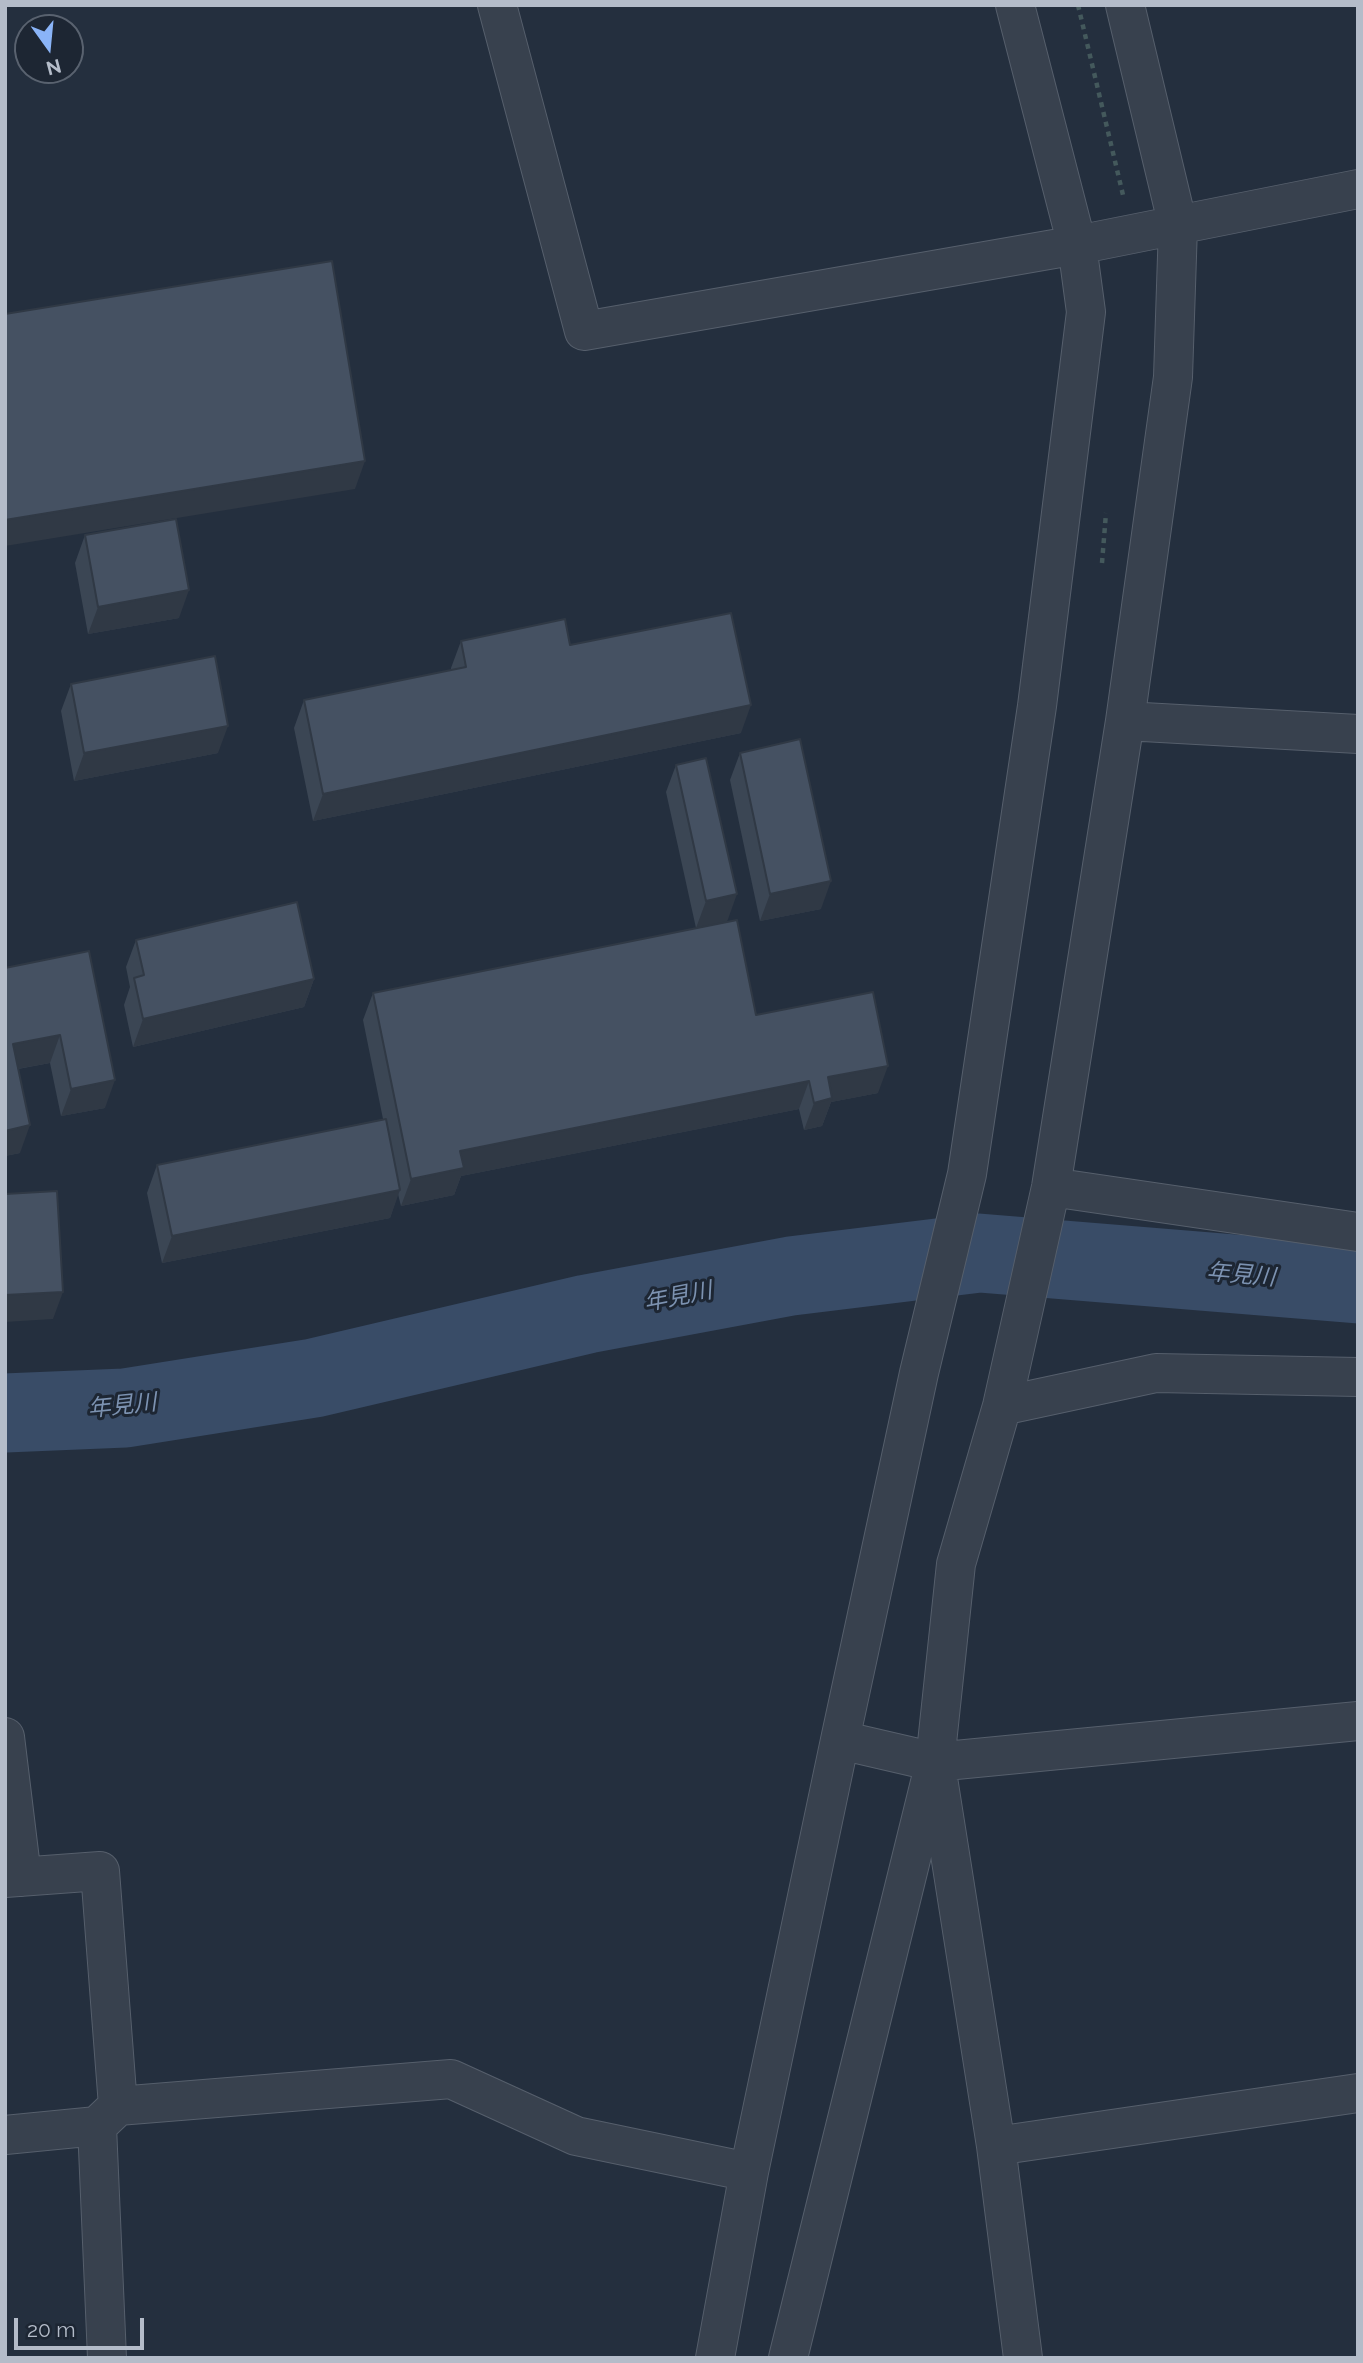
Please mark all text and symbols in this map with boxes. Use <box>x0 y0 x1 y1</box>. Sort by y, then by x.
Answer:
north arrow <box>14 14 84 84</box>
text: N <box>44 55 64 80</box>
water label: 年見川 <box>1205 1258 1277 1292</box>
water label: 年見川 <box>642 1277 714 1317</box>
water label: 年見川 <box>86 1389 158 1423</box>
scale bar <box>18 2304 147 2348</box>
text: 20 m <box>27 2317 75 2342</box>

